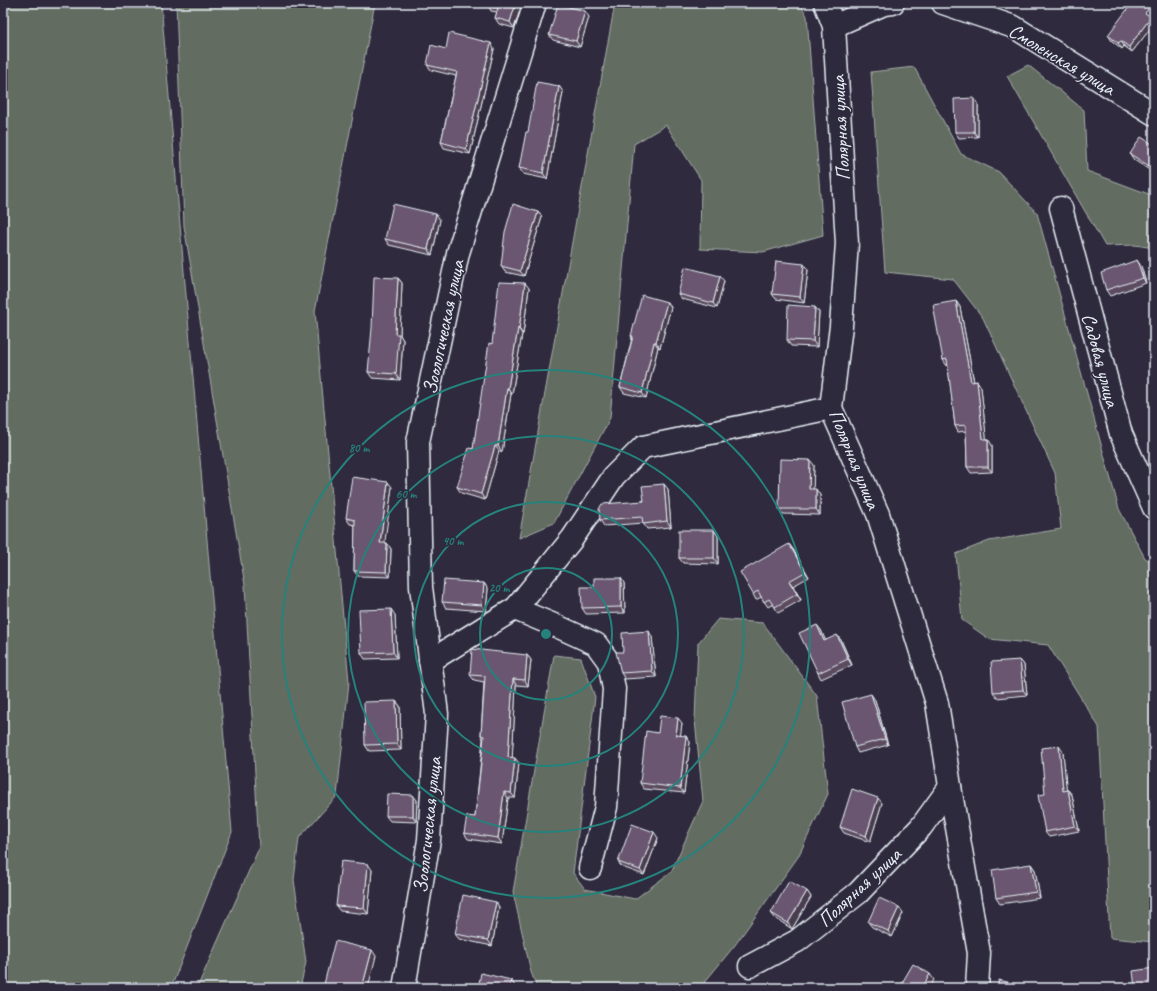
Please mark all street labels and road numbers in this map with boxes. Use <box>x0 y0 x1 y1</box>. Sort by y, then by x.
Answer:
street label: Смоленская улица <box>1004 18 1121 102</box>
street label: Полярная улица <box>825 73 856 181</box>
street label: Зоологическая улица <box>417 256 470 397</box>
street label: Садовая улица <box>1076 311 1125 411</box>
street label: Полярная улица <box>823 406 886 514</box>
street label: Зоологическая улица <box>408 755 447 894</box>
street label: Полярная улица <box>812 841 907 933</box>

